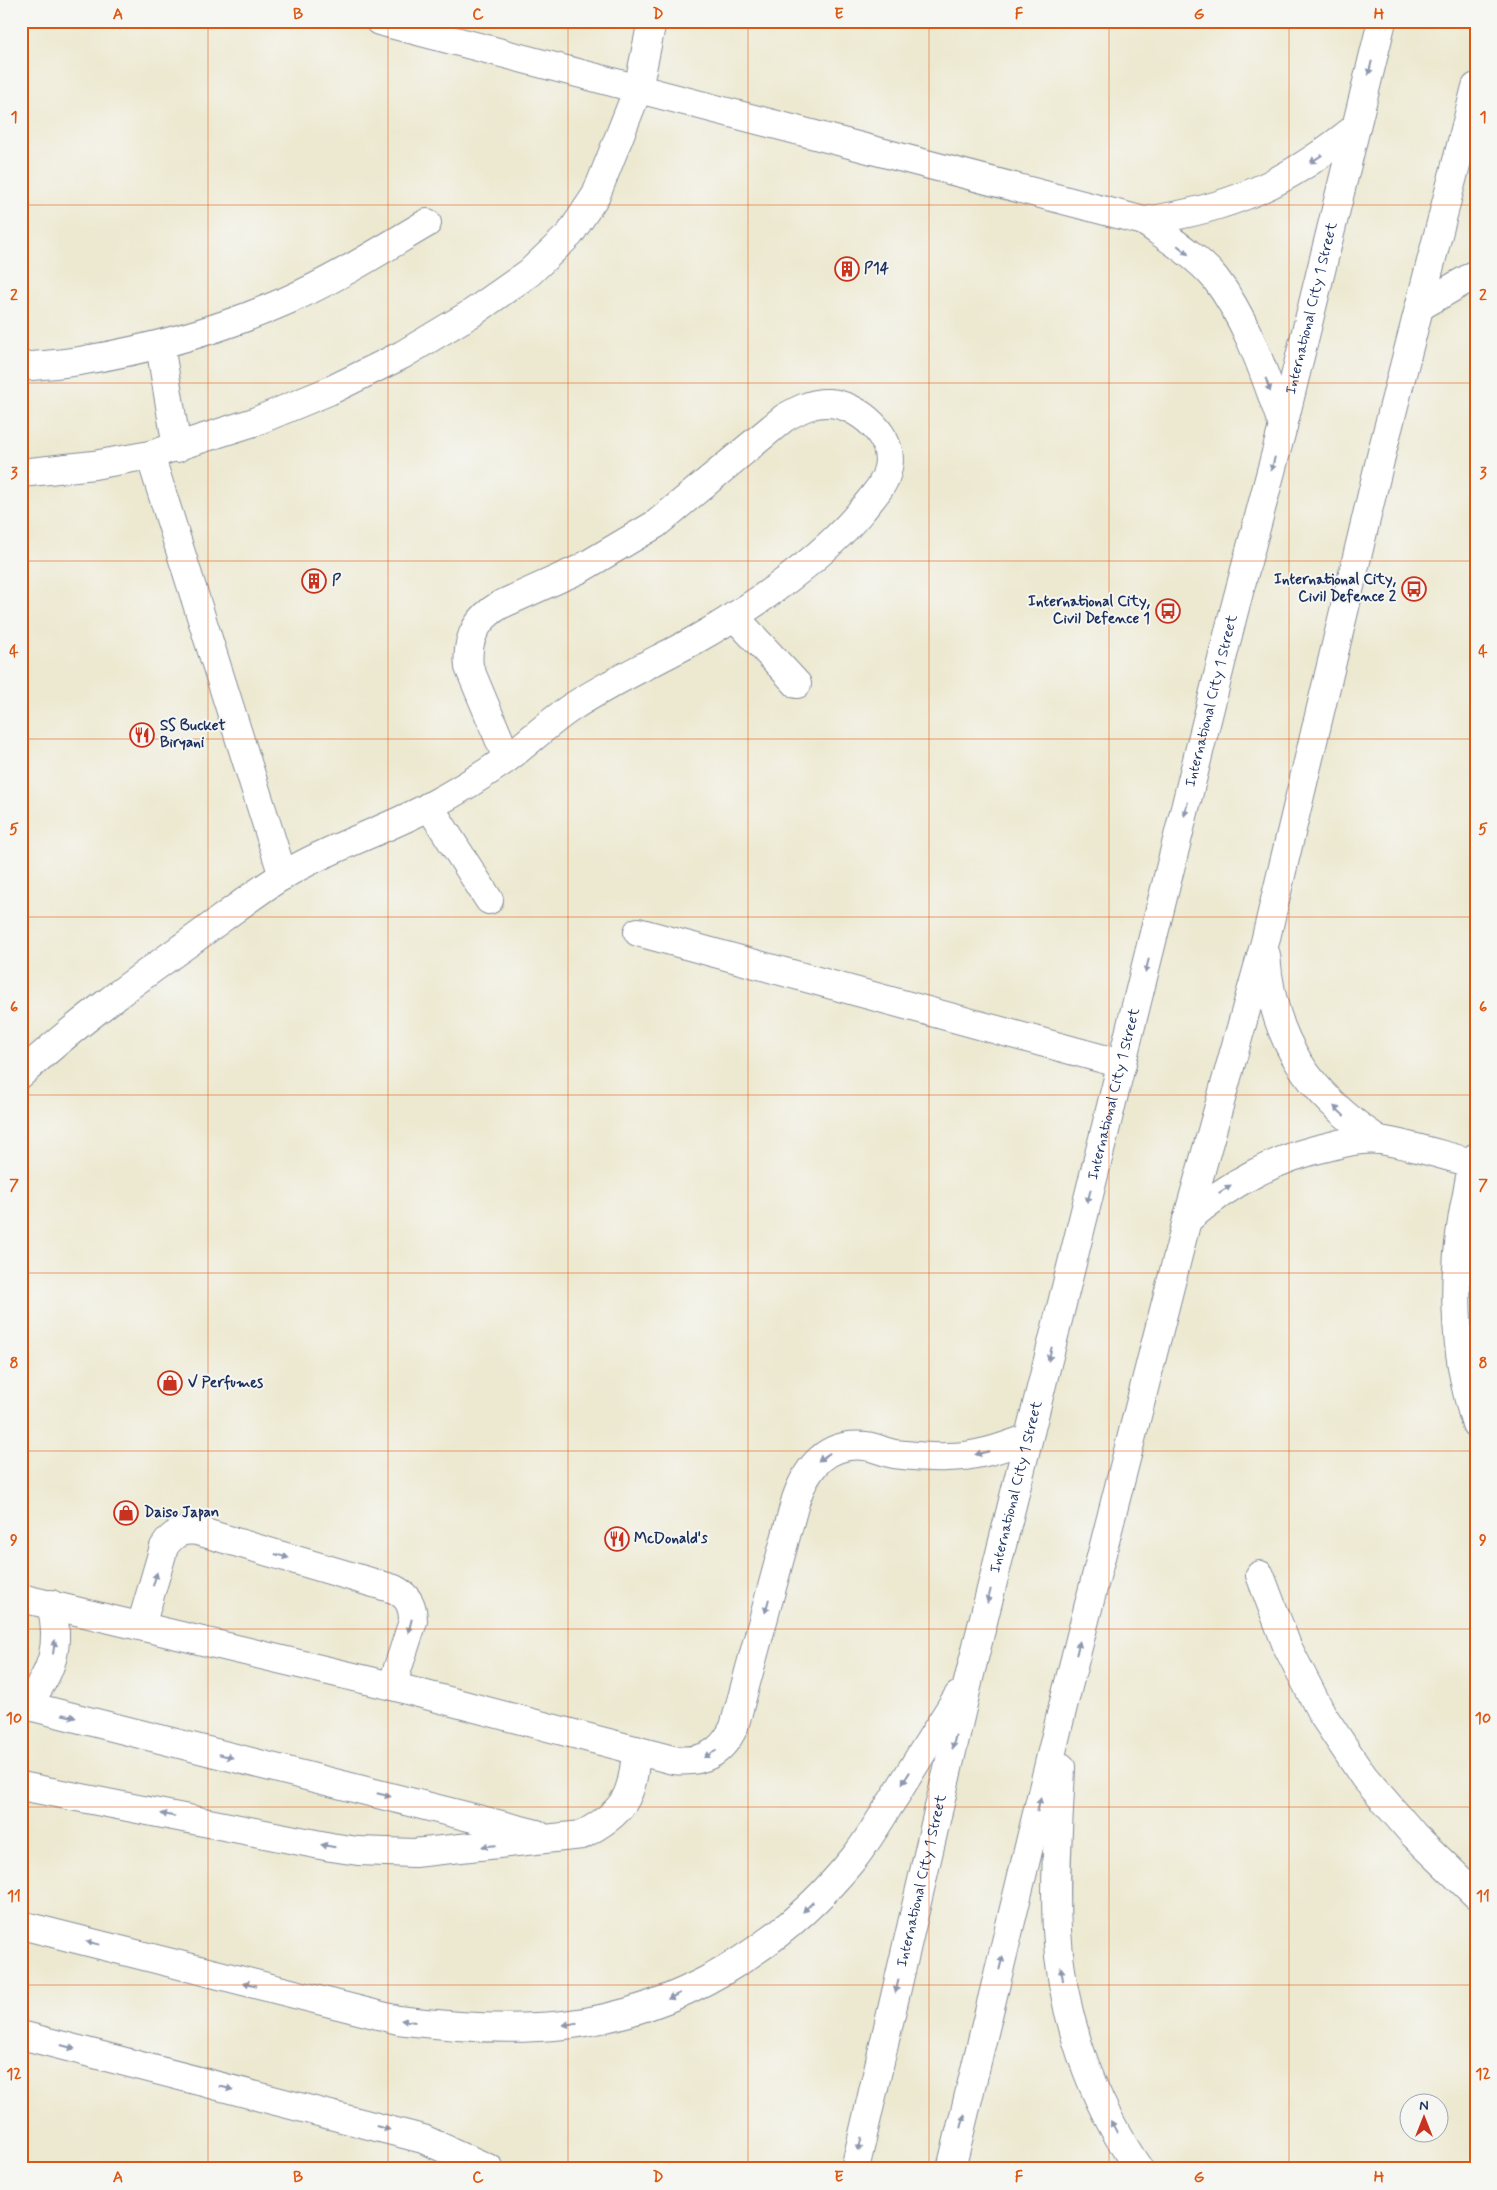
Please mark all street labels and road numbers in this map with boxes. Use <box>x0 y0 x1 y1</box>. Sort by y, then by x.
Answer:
street label: International City 1 Street <box>1281 220 1342 396</box>
street label: International City 1 Street <box>1181 612 1243 789</box>
street label: International City 1 Street <box>1083 1006 1145 1182</box>
street label: International City 1 Street <box>985 1399 1047 1575</box>
street label: International City 1 Street <box>892 1792 952 1969</box>

